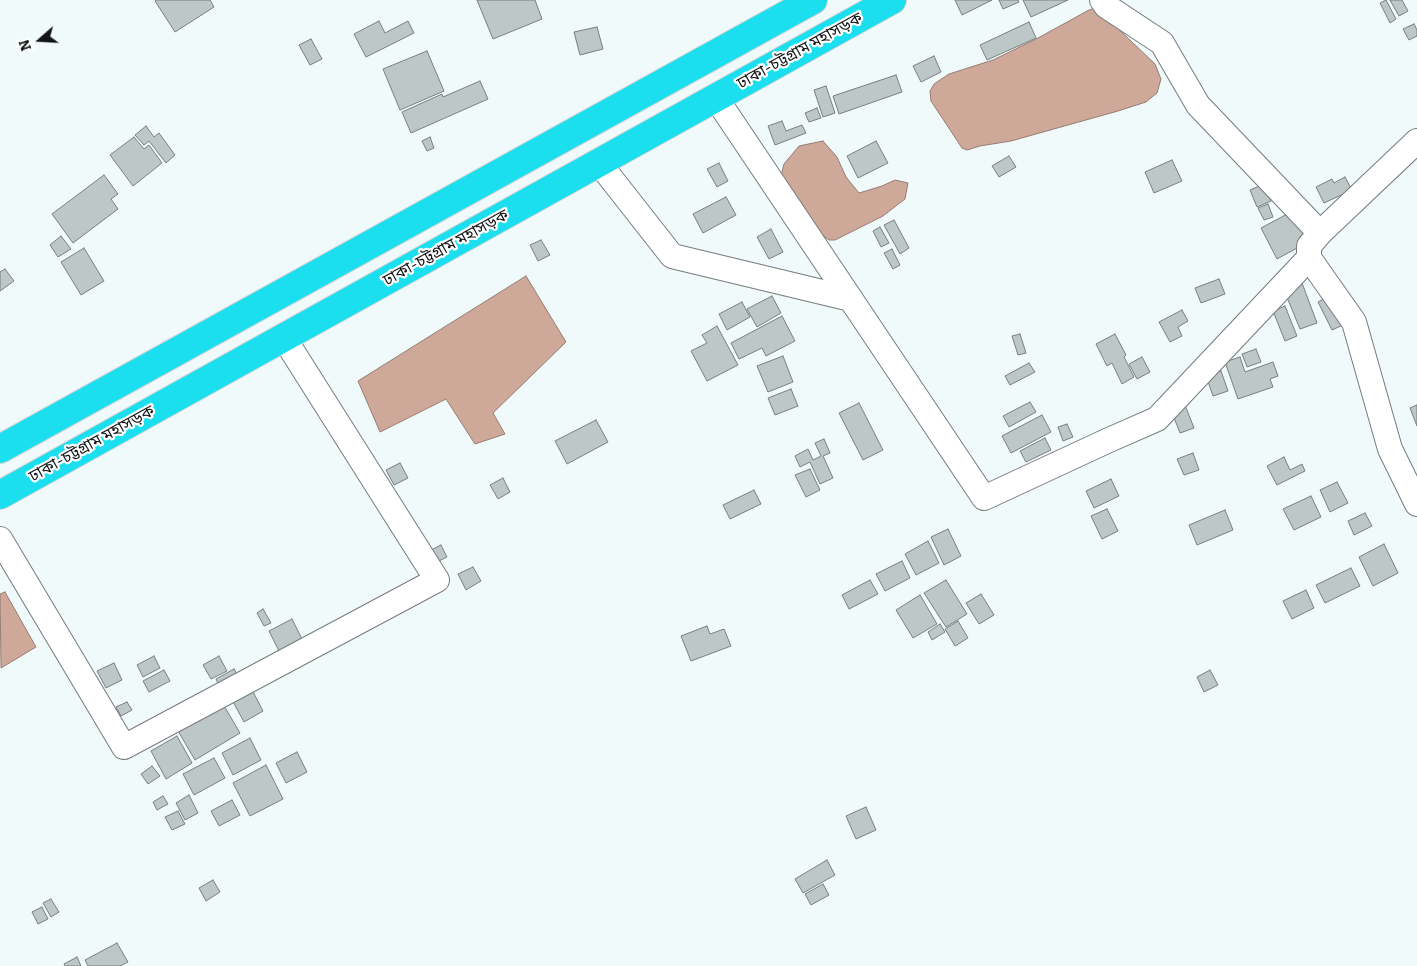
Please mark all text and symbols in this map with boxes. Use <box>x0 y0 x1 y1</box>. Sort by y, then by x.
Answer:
street label: ঢাকা-চট্টগ্রাম মহাসড়ক <box>734 9 866 93</box>
north arrow <box>15 15 65 65</box>
text: N <box>16 37 35 53</box>
street label: ঢাকা-চট্টগ্রাম মহাসড়ক <box>380 206 512 290</box>
street label: ঢাকা-চট্টগ্রাম মহাসড়ক <box>26 402 158 486</box>

